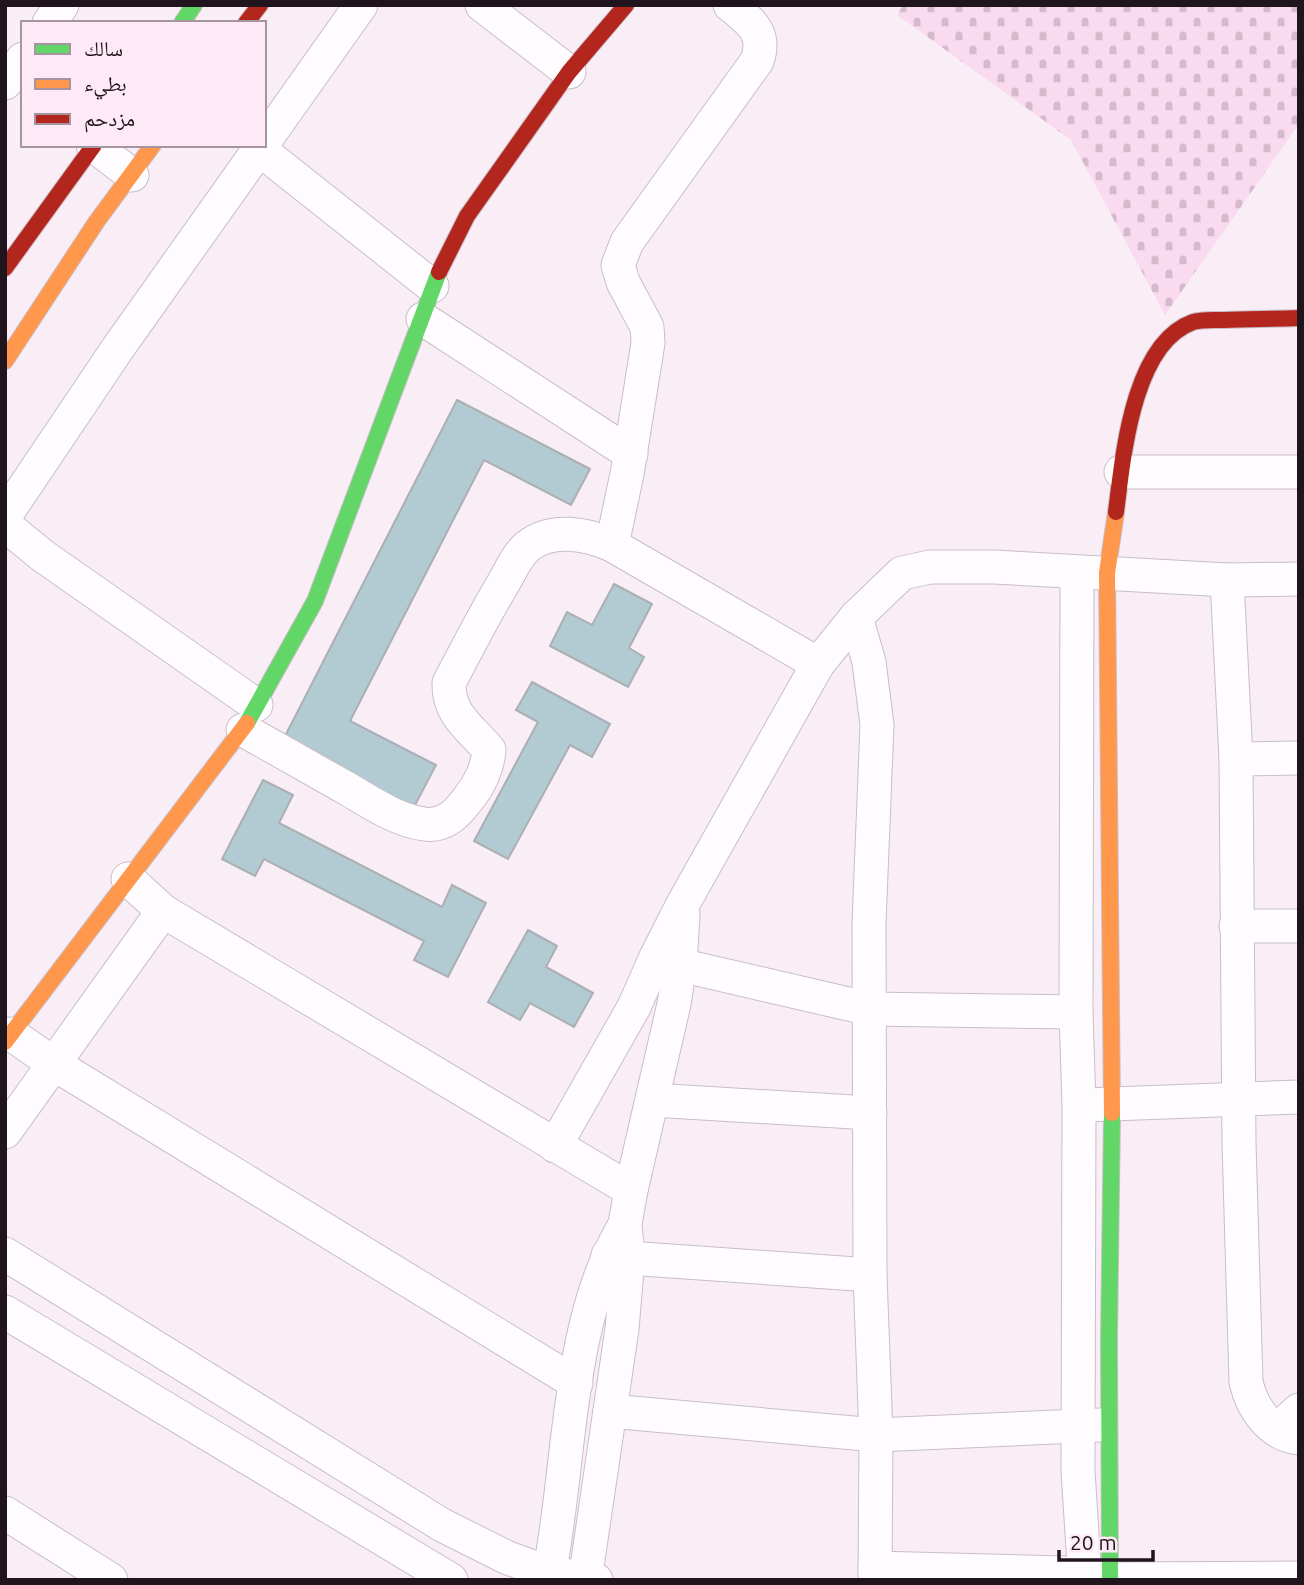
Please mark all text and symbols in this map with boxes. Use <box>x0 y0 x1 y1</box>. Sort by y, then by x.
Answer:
legend <box>21 21 266 147</box>
text: سالك <box>84 36 123 60</box>
text: بطيء <box>84 71 127 100</box>
text: مزدحم <box>84 106 135 133</box>
scale bar <box>1059 1518 1154 1562</box>
text: 20 m <box>1070 1530 1117 1554</box>

